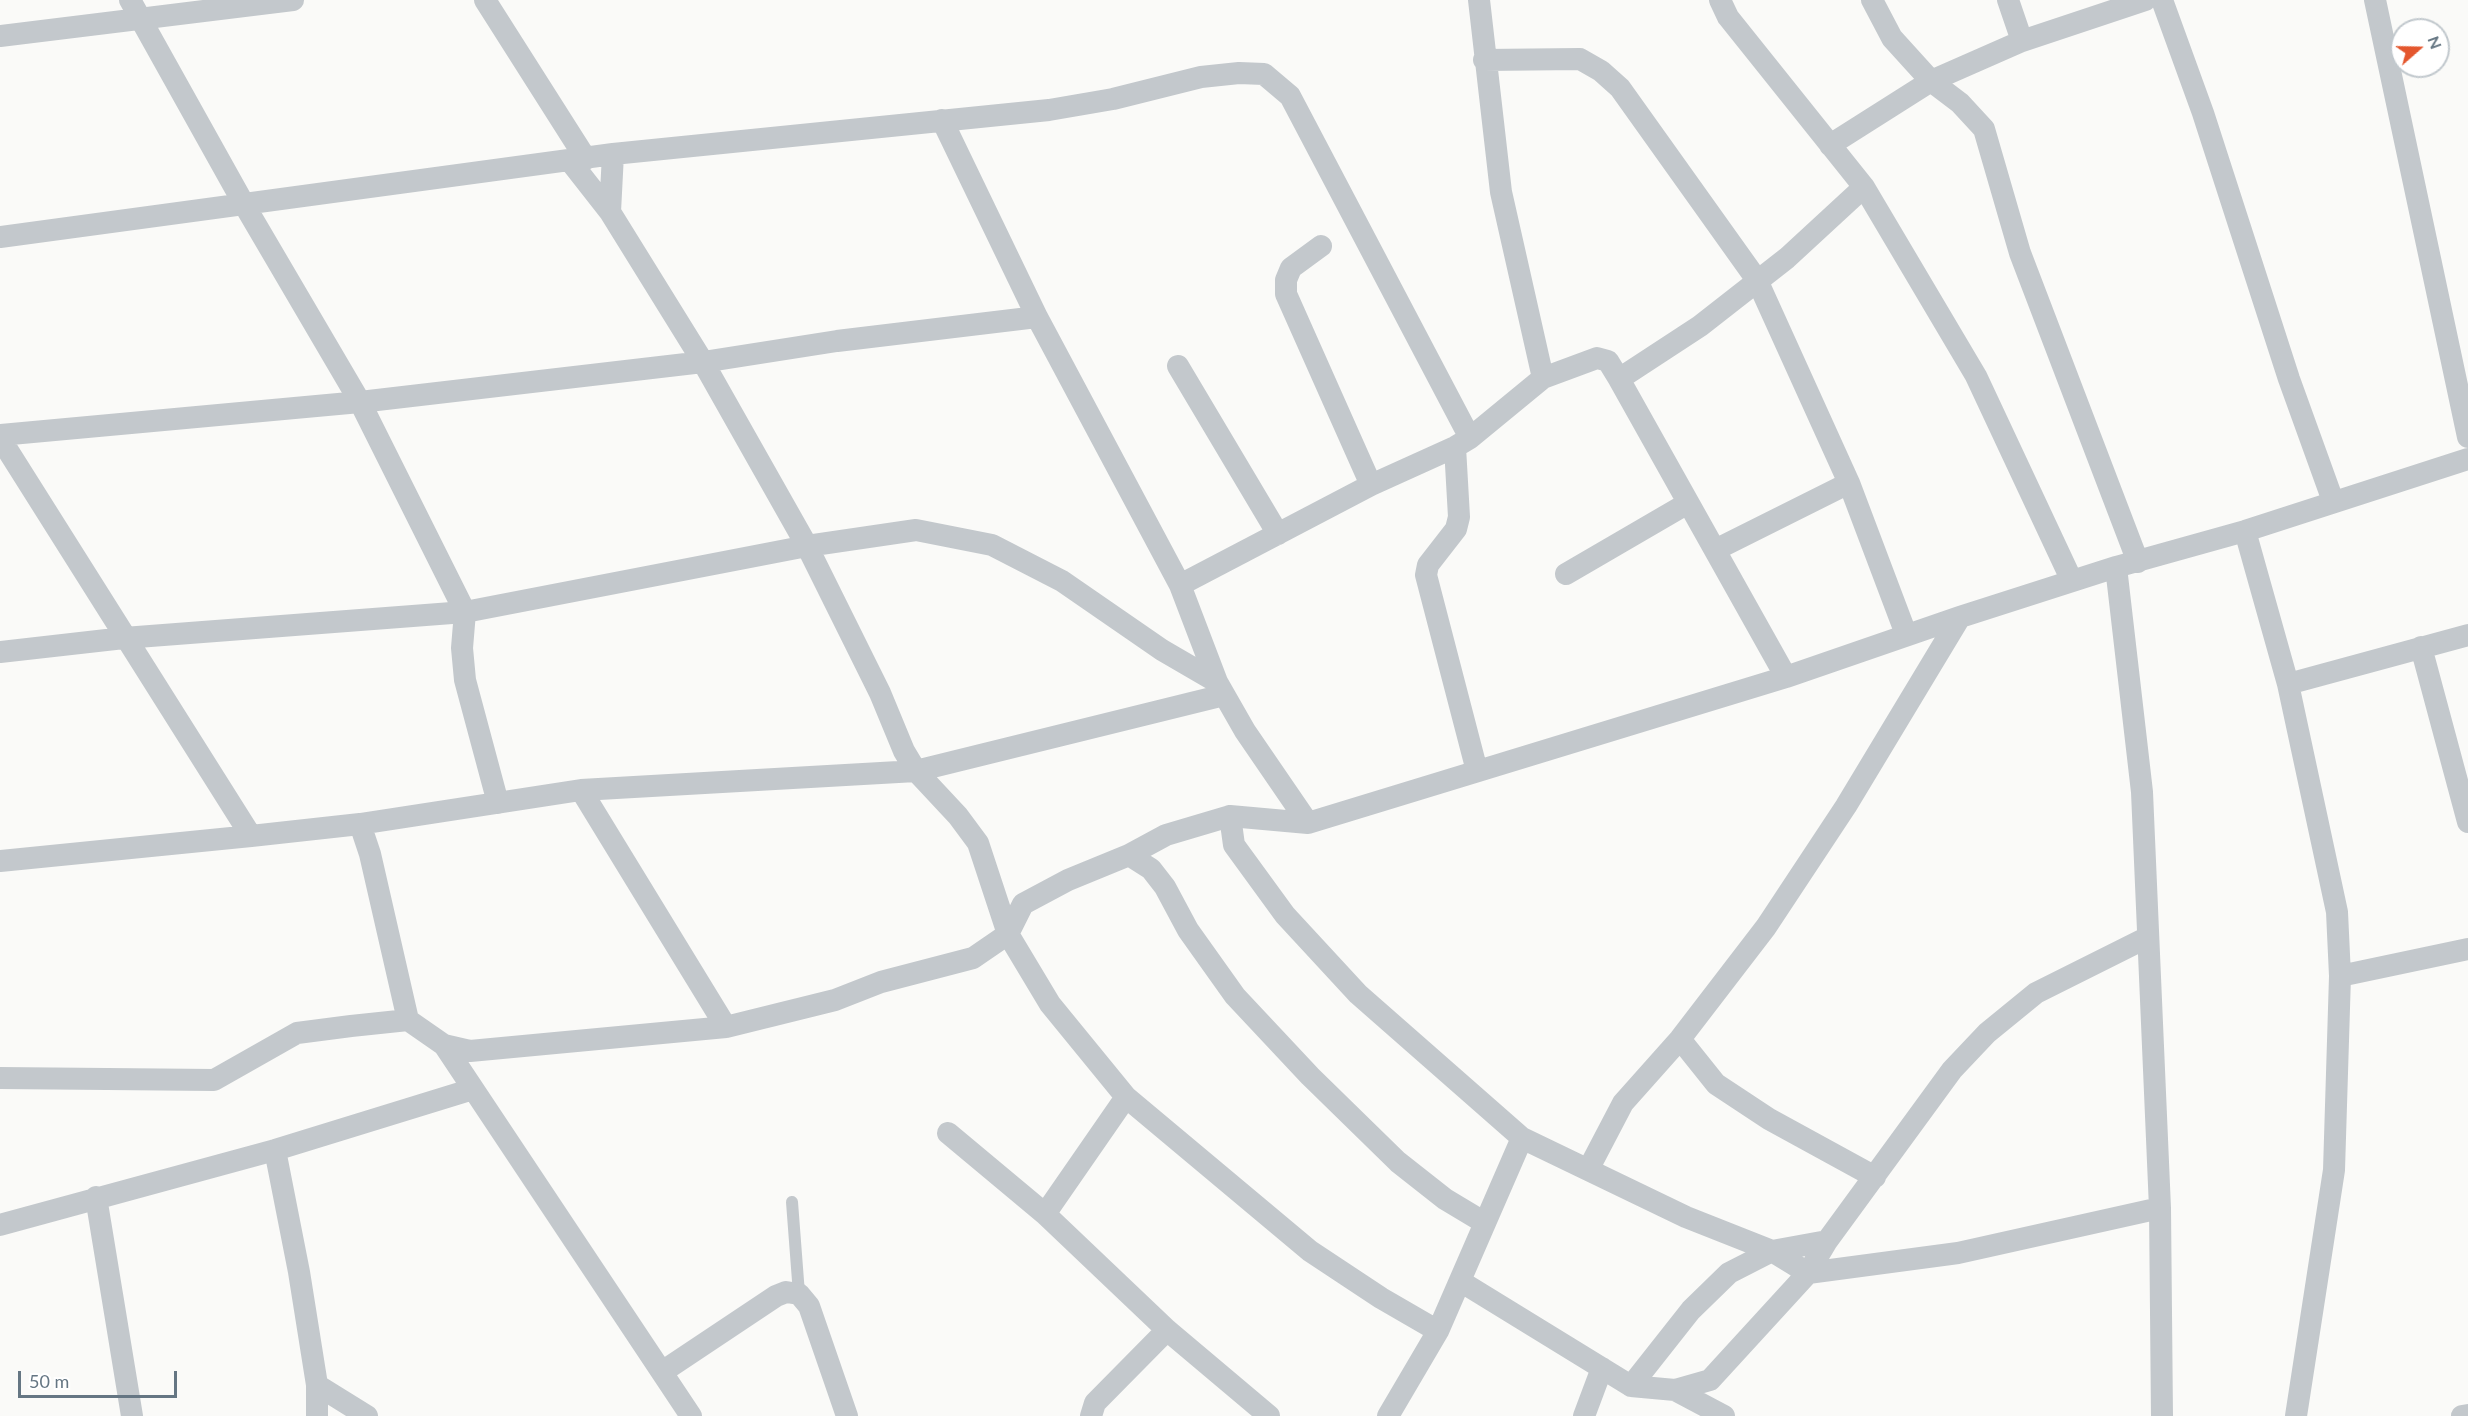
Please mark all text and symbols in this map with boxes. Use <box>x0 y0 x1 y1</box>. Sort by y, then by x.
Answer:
north arrow <box>2390 18 2450 78</box>
text: N <box>2424 33 2447 51</box>
scale bar <box>21 1359 180 1397</box>
text: 50 m <box>29 1370 69 1392</box>

